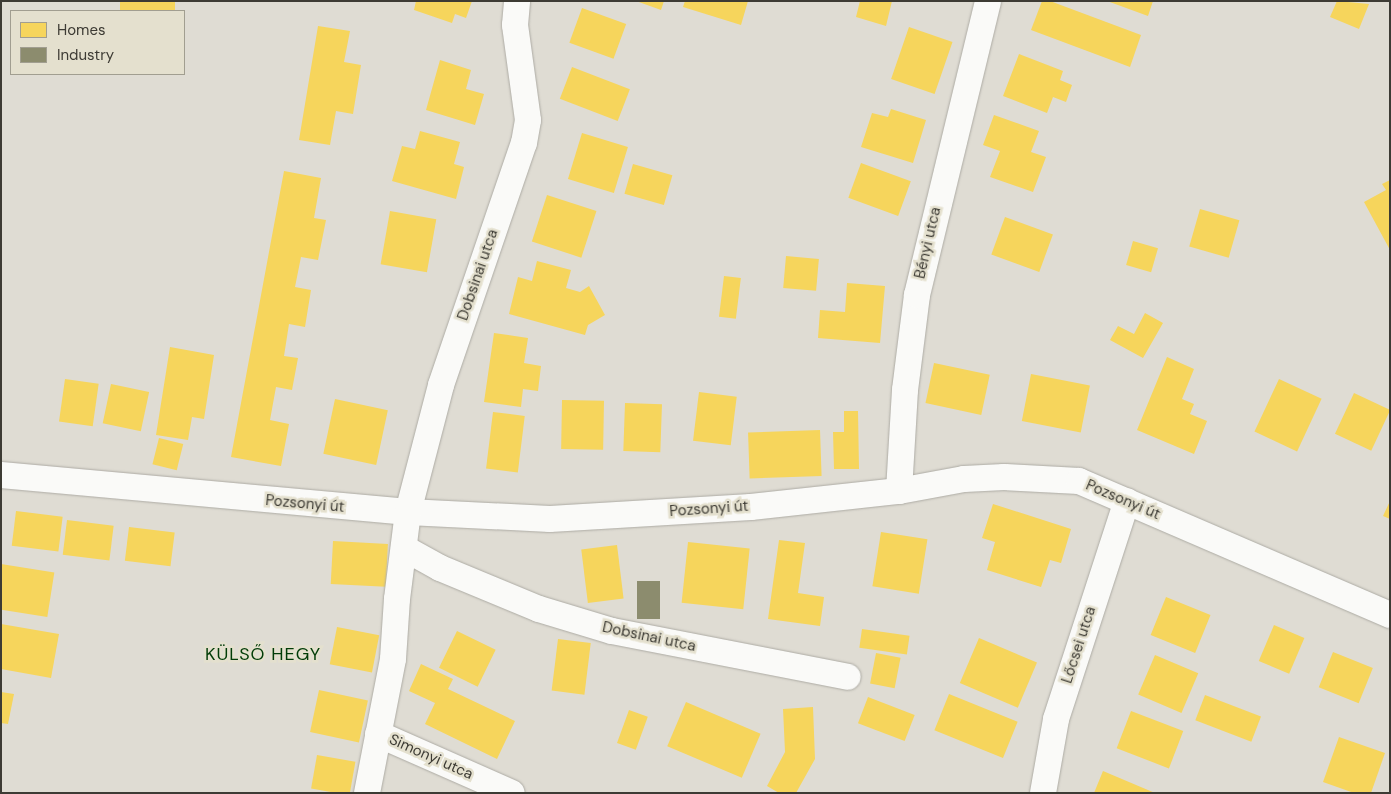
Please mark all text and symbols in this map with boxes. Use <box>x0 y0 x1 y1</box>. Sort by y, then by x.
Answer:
legend <box>10 10 185 75</box>
text: Homes <box>57 20 106 40</box>
text: Industry <box>57 45 114 65</box>
street label: Bényi utca <box>911 205 945 281</box>
street label: Dobsinai utca <box>454 227 502 323</box>
street label: Pozsonyi út <box>1083 476 1163 524</box>
street label: Pozsonyi út <box>265 492 345 516</box>
street label: Pozsonyi út <box>669 497 749 521</box>
street label: Lőcsei utca <box>1058 604 1100 686</box>
street label: Dobsinai utca <box>601 618 697 656</box>
district label: KÜLSŐ HEGY <box>204 643 322 665</box>
street label: Simonyi utca <box>386 730 476 784</box>

